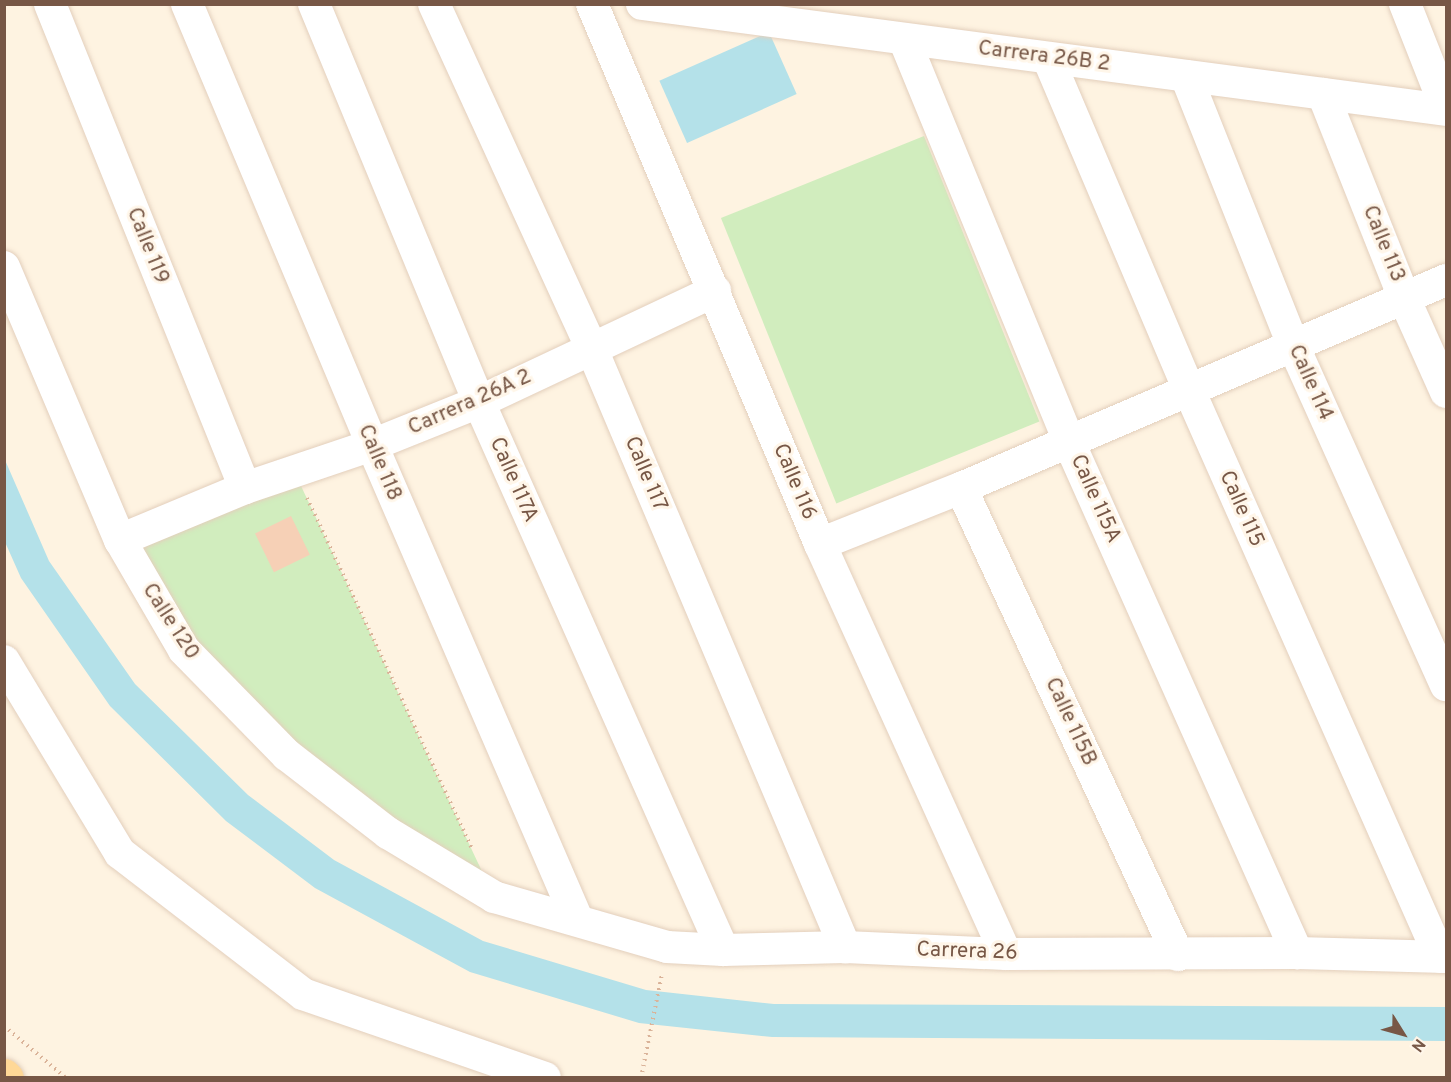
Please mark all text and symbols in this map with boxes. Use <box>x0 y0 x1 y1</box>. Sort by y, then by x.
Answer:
street label: Carrera 26B 2 <box>977 36 1111 78</box>
street label: Calle 113 <box>1356 202 1410 286</box>
street label: Calle 119 <box>120 204 174 288</box>
street label: Calle 114 <box>1282 341 1338 425</box>
street label: Carrera 26A 2 <box>404 364 536 442</box>
street label: Calle 118 <box>352 421 406 505</box>
street label: Calle 117 <box>618 433 672 515</box>
street label: Calle 117A <box>483 434 543 526</box>
street label: Calle 116 <box>767 440 821 524</box>
street label: Calle 115A <box>1064 451 1126 547</box>
street label: Calle 115 <box>1213 467 1269 551</box>
street label: Calle 120 <box>136 579 204 665</box>
street label: Calle 115B <box>1039 674 1101 770</box>
street label: Carrera 26 <box>916 938 1018 966</box>
north arrow <box>1373 1004 1433 1064</box>
text: N <box>1406 1034 1429 1055</box>

